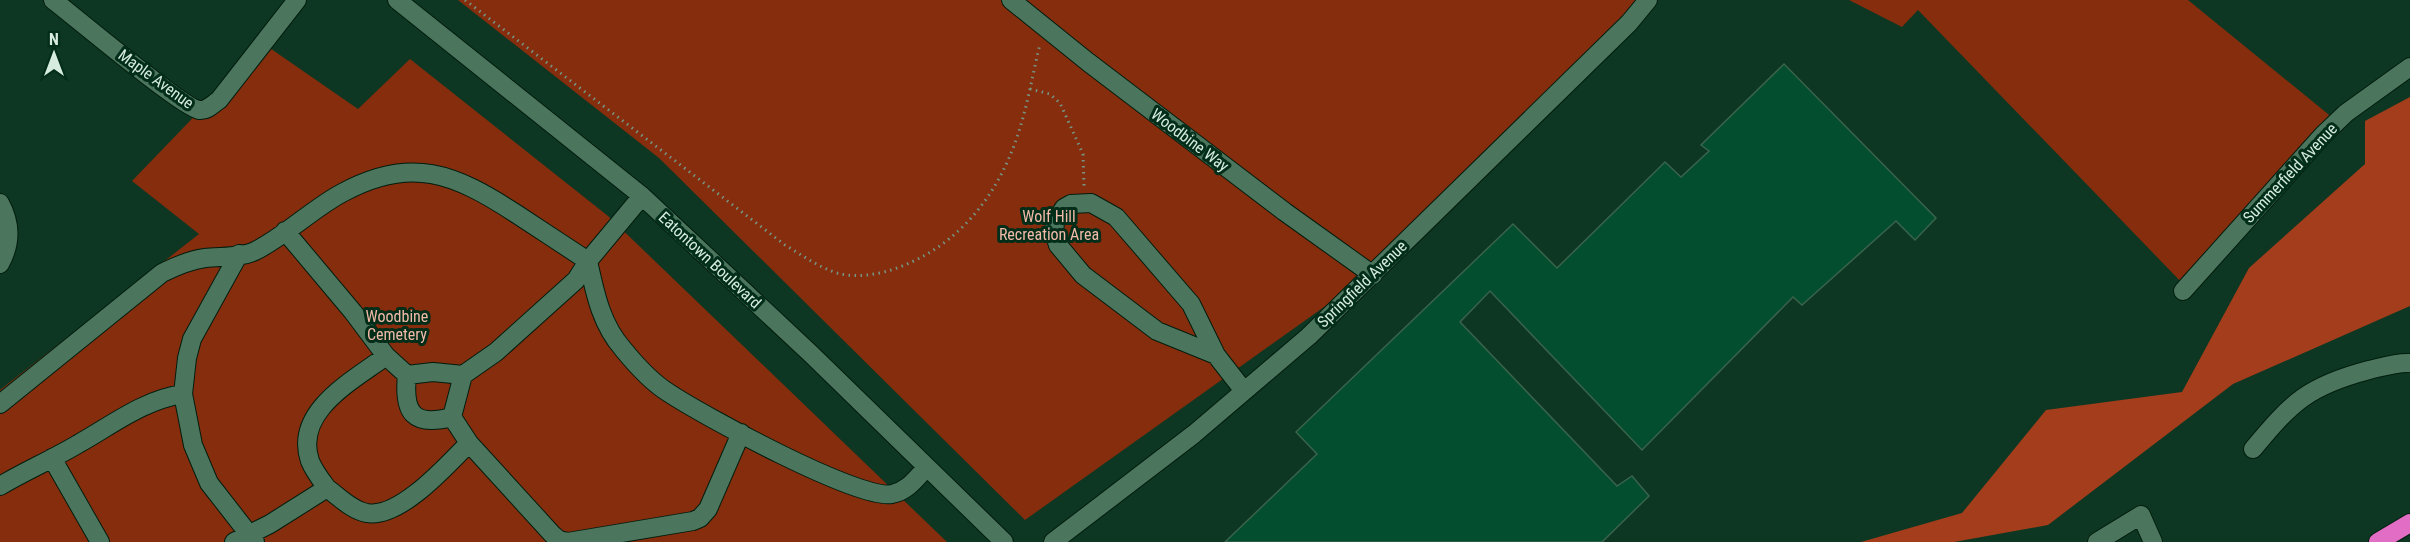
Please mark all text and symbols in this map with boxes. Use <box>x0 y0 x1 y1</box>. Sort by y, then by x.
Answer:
north arrow <box>24 24 84 84</box>
text: N <box>49 30 59 49</box>
street label: Maple Avenue <box>115 45 197 113</box>
street label: Woodbine Way <box>1147 105 1233 176</box>
street label: Summerfield Avenue <box>2239 119 2341 227</box>
park label: Wolf Hill Recreation Area <box>999 207 1099 244</box>
street label: Eatontown Boulevard <box>655 208 765 312</box>
street label: Springfield Avenue <box>1313 237 1411 331</box>
park label: Woodbine Cemetery <box>366 307 428 344</box>

